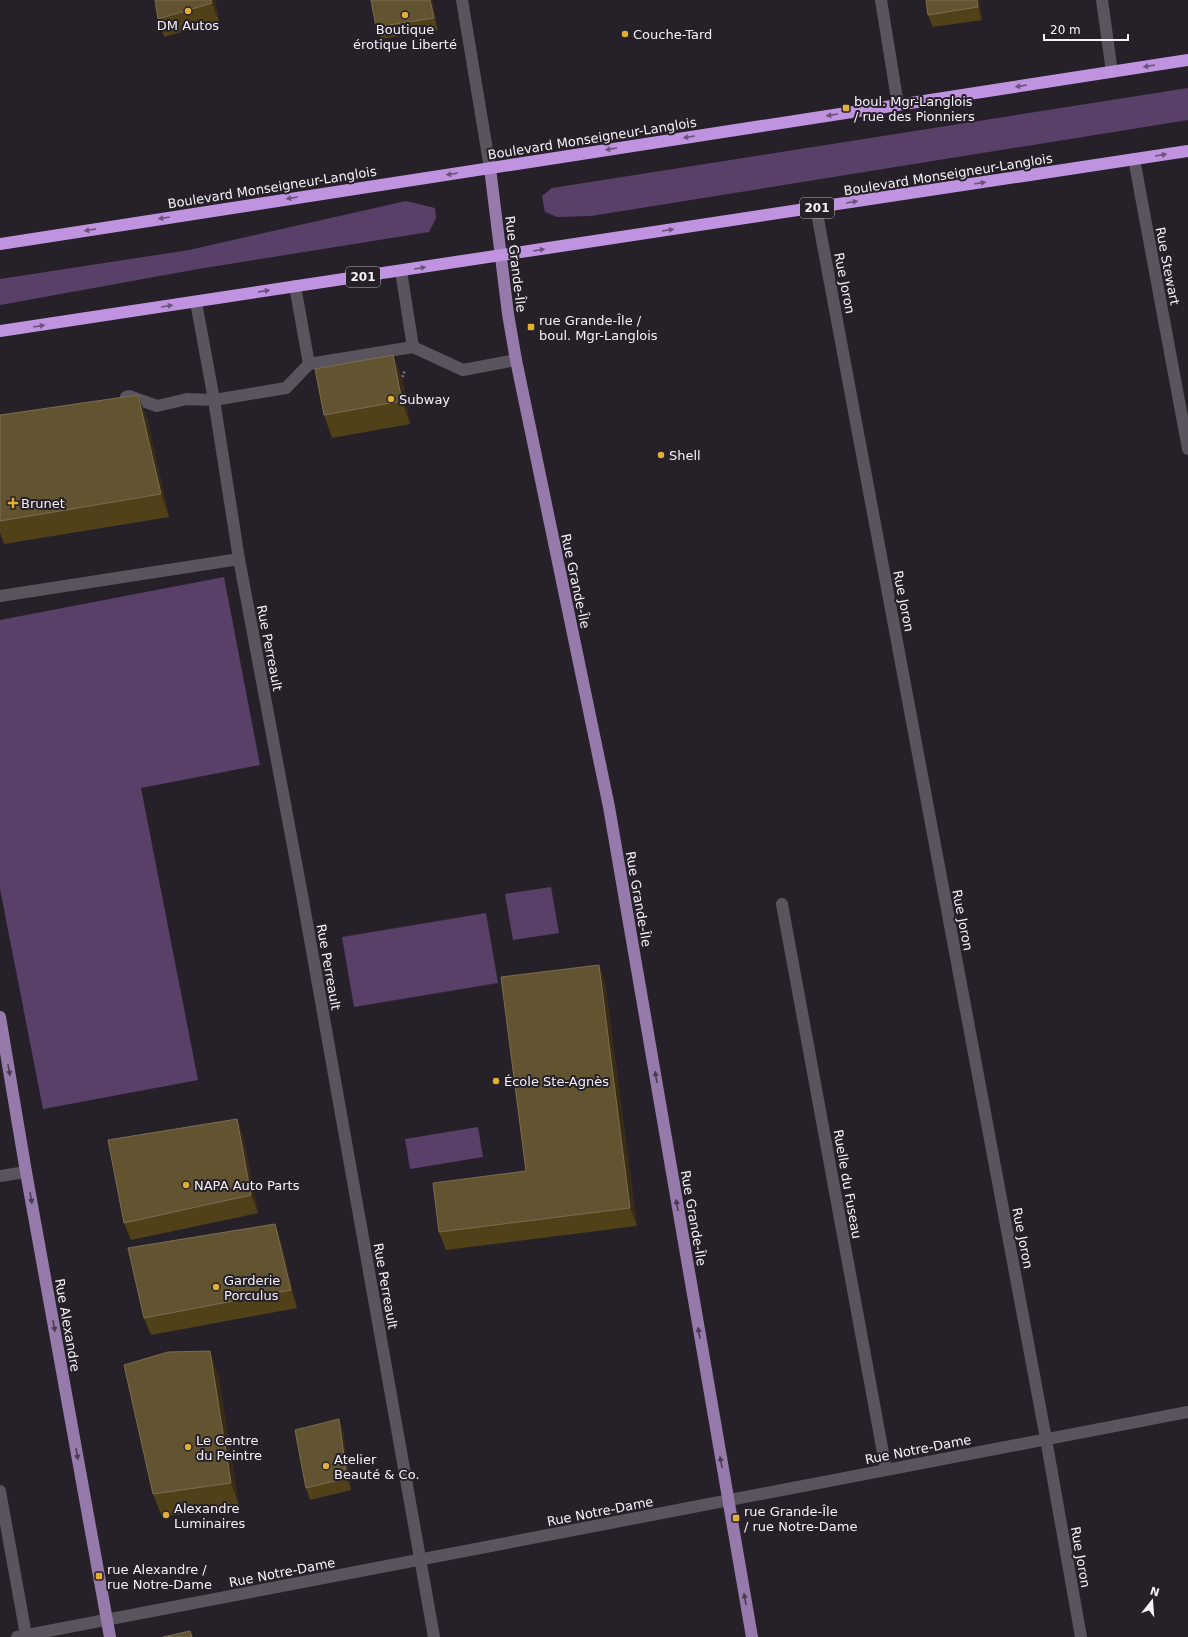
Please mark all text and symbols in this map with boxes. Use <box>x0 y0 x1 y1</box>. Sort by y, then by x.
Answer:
marker: DM Autos <box>183 6 193 16</box>
marker: Boutique érotique Liberté <box>400 10 410 20</box>
scale bar <box>1044 16 1128 42</box>
place label: DM Autos <box>157 18 219 33</box>
place label: Boutique érotique Liberté <box>353 22 457 52</box>
text: 20 m <box>1050 23 1081 37</box>
place label: Couche-Tard <box>633 27 712 42</box>
marker: Couche-Tard <box>620 29 630 39</box>
one-way arrow <box>1143 64 1156 70</box>
one-way arrow <box>1015 83 1027 89</box>
place label: boul. Mgr-Langlois / rue des Pionniers <box>854 94 975 124</box>
marker: boul. Mgr-Langlois / rue des Pionniers <box>841 103 851 113</box>
one-way arrow <box>826 113 838 119</box>
street label: Boulevard Monseigneur-Langlois <box>487 115 698 162</box>
one-way arrow <box>683 134 695 140</box>
one-way arrow <box>605 146 617 152</box>
street label: Boulevard Monseigneur-Langlois <box>843 151 1054 198</box>
one-way arrow <box>1155 152 1167 158</box>
street label: Boulevard Monseigneur-Langlois <box>167 164 378 211</box>
one-way arrow <box>446 171 458 177</box>
one-way arrow <box>974 180 986 186</box>
one-way arrow <box>286 195 299 201</box>
road number: 201 <box>800 198 834 218</box>
one-way arrow <box>846 199 858 205</box>
one-way arrow <box>158 215 170 221</box>
street label: Rue Grande-Île <box>502 215 529 313</box>
street label: Rue Stewart <box>1153 226 1182 306</box>
one-way arrow <box>84 227 96 233</box>
one-way arrow <box>662 227 674 233</box>
one-way arrow <box>533 247 545 253</box>
street label: Rue Joron <box>831 251 858 315</box>
one-way arrow <box>414 265 426 271</box>
road number: 201 <box>346 267 380 287</box>
one-way arrow <box>258 288 270 294</box>
one-way arrow <box>161 303 173 309</box>
place label: rue Grande-Île / boul. Mgr-Langlois <box>539 313 658 343</box>
one-way arrow <box>32 322 45 328</box>
marker: rue Grande-Île / boul. Mgr-Langlois <box>526 322 536 332</box>
place label: Subway <box>399 392 450 407</box>
marker: Subway <box>386 394 396 404</box>
place label: Shell <box>669 448 701 463</box>
marker: Shell <box>656 450 666 460</box>
place label: Brunet <box>21 496 65 511</box>
marker: Brunet <box>8 498 18 508</box>
street label: Rue Grande-Île <box>558 532 593 630</box>
street label: Rue Joron <box>890 569 917 633</box>
street label: Rue Perreault <box>254 604 285 692</box>
street label: Rue Grande-Île <box>623 850 654 948</box>
street label: Rue Joron <box>949 888 976 952</box>
street label: Rue Perreault <box>314 923 343 1011</box>
one-way arrow <box>6 1064 12 1076</box>
one-way arrow <box>652 1071 658 1083</box>
place label: École Ste-Agnès <box>504 1074 609 1089</box>
marker: École Ste-Agnès <box>491 1076 501 1086</box>
street label: Ruelle du Fuseau <box>831 1128 865 1240</box>
street label: Rue Grande-Île <box>678 1169 709 1267</box>
place label: NAPA Auto Parts <box>194 1178 300 1193</box>
marker: NAPA Auto Parts <box>181 1180 191 1190</box>
one-way arrow <box>28 1192 34 1204</box>
one-way arrow <box>674 1199 680 1211</box>
street label: Rue Joron <box>1009 1206 1036 1270</box>
street label: Rue Perreault <box>371 1242 400 1330</box>
place label: Garderie Porculus <box>224 1273 280 1303</box>
street label: Rue Alexandre <box>52 1277 83 1373</box>
marker: Garderie Porculus <box>211 1282 221 1292</box>
one-way arrow <box>51 1320 57 1332</box>
one-way arrow <box>696 1327 702 1340</box>
street label: Rue Notre-Dame <box>864 1432 973 1467</box>
place label: Le Centre du Peintre <box>196 1433 262 1463</box>
marker: Le Centre du Peintre <box>183 1442 193 1452</box>
one-way arrow <box>74 1448 80 1460</box>
place label: Atelier Beauté & Co. <box>334 1452 420 1482</box>
one-way arrow <box>718 1455 724 1468</box>
marker: Atelier Beauté & Co. <box>321 1461 331 1471</box>
street label: Rue Notre-Dame <box>546 1494 655 1529</box>
place label: Alexandre Luminaires <box>174 1501 245 1531</box>
place label: rue Grande-Île / rue Notre-Dame <box>744 1504 857 1534</box>
marker: Alexandre Luminaires <box>161 1510 171 1520</box>
marker: rue Grande-Île / rue Notre-Dame <box>731 1513 741 1523</box>
street label: Rue Joron <box>1068 1525 1093 1589</box>
street label: Rue Notre-Dame <box>228 1555 337 1590</box>
place label: rue Alexandre / rue Notre-Dame <box>107 1562 212 1592</box>
marker: rue Alexandre / rue Notre-Dame <box>94 1571 104 1581</box>
north arrow <box>1132 1581 1172 1621</box>
text: N <box>1148 1584 1161 1599</box>
one-way arrow <box>742 1592 748 1605</box>

